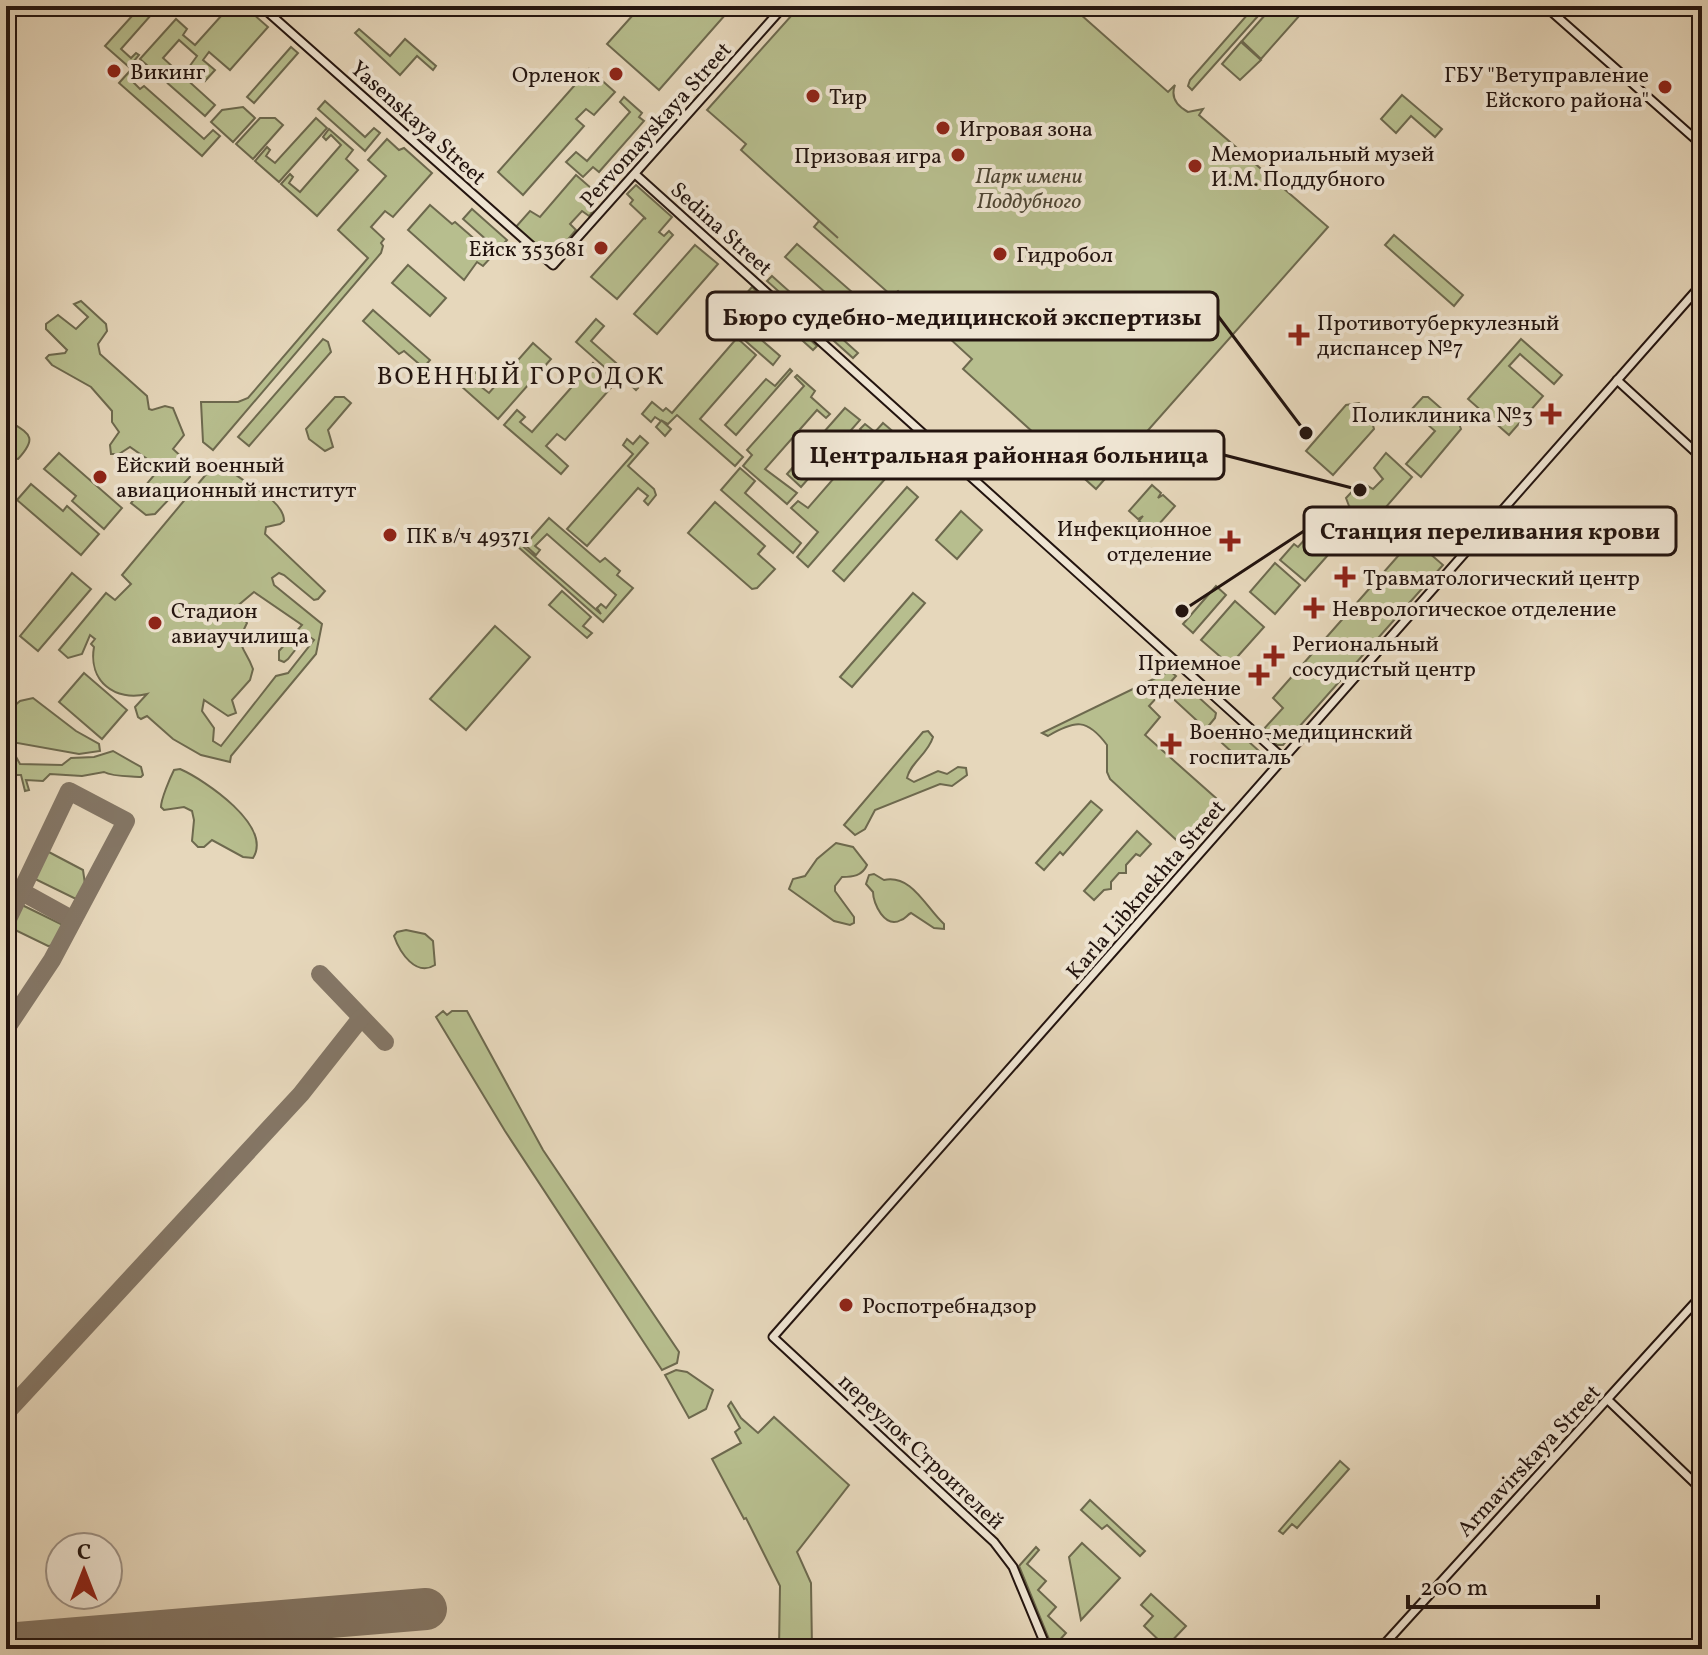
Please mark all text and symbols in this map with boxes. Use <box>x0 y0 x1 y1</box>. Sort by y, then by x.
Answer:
street label: Pervomayskaya Street <box>574 36 740 215</box>
street label: Yasenskaya Street <box>343 54 492 193</box>
place label: Викинг <box>130 58 206 89</box>
place label: Орленок <box>512 61 600 92</box>
place label: ГБУ "Ветуправление Ейского района" <box>1444 61 1649 117</box>
marker: Викинг <box>105 62 123 80</box>
marker: Орленок <box>607 65 625 83</box>
marker: ГБУ "Ветуправление Ейского района" <box>1656 78 1674 96</box>
place label: Тир <box>829 83 867 114</box>
marker: Тир <box>804 87 822 105</box>
place label: Игровая зона <box>959 115 1093 146</box>
marker: Игровая зона <box>934 119 952 137</box>
place label: Мемориальный музей И.М. Поддубного <box>1211 140 1435 196</box>
place label: Призовая игра <box>794 142 942 173</box>
marker: Призовая игра <box>949 146 967 164</box>
marker: Мемориальный музей И.М. Поддубного <box>1186 157 1204 175</box>
park label: Парк имени Поддубного <box>975 162 1083 218</box>
street label: Sedina Street <box>662 176 778 284</box>
place label: Ейск 353681 <box>468 235 585 266</box>
marker: Ейск 353681 <box>592 239 610 257</box>
place label: Гидробол <box>1016 241 1113 272</box>
marker: Гидробол <box>991 245 1009 263</box>
callout: Бюро судебно-медицинской экспертизы <box>707 292 1218 340</box>
text: Бюро судебно-медицинской экспертизы <box>723 302 1201 336</box>
place label: Противотуберкулезный диспансер №7 <box>1317 309 1559 365</box>
marker: Противотуберкулезный диспансер №7 <box>1288 324 1310 346</box>
district label: ВОЕННЫЙ ГОРОДОК <box>376 359 666 395</box>
place label: Поликлиника №3 <box>1352 401 1533 432</box>
marker: Поликлиника №3 <box>1540 403 1562 425</box>
callout: Центральная районная больница <box>793 431 1224 479</box>
text: Центральная районная больница <box>809 440 1209 474</box>
place label: Ейский военный авиационный институт <box>116 451 356 507</box>
marker: Ейский военный авиационный институт <box>91 468 109 486</box>
callout: Станция переливания крови <box>1304 507 1676 555</box>
place label: Инфекционное отделение <box>1057 515 1212 571</box>
text: Станция переливания крови <box>1320 516 1660 550</box>
place label: ПК в/ч 49371 <box>406 522 530 553</box>
marker: ПК в/ч 49371 <box>381 526 399 544</box>
marker: Инфекционное отделение <box>1219 530 1241 552</box>
place label: Травматологический центр <box>1363 564 1640 595</box>
marker: Травматологический центр <box>1334 566 1356 588</box>
place label: Неврологическое отделение <box>1332 595 1616 626</box>
place label: Стадион авиаучилища <box>171 597 309 653</box>
marker: Неврологическое отделение <box>1303 597 1325 619</box>
marker: Стадион авиаучилища <box>146 614 164 632</box>
place label: Региональный сосудистый центр <box>1292 630 1476 686</box>
marker: Региональный сосудистый центр <box>1263 645 1285 667</box>
place label: Приемное отделение <box>1136 649 1241 705</box>
marker: Приемное отделение <box>1248 664 1270 686</box>
place label: Военно-медицинский госпиталь <box>1189 718 1413 774</box>
marker: Военно-медицинский госпиталь <box>1160 733 1182 755</box>
street label: Karla Libknekhta Street <box>1060 794 1234 987</box>
place label: Роспотребнадзор <box>862 1292 1037 1323</box>
marker: Роспотребнадзор <box>837 1296 855 1314</box>
street label: переулок Строителей <box>831 1368 1010 1538</box>
street label: Armavirskaya Street <box>1451 1378 1609 1545</box>
north arrow <box>44 1531 124 1611</box>
text: С <box>77 1538 91 1569</box>
scale bar <box>1408 1559 1598 1609</box>
text: 200 m <box>1420 1572 1488 1606</box>

